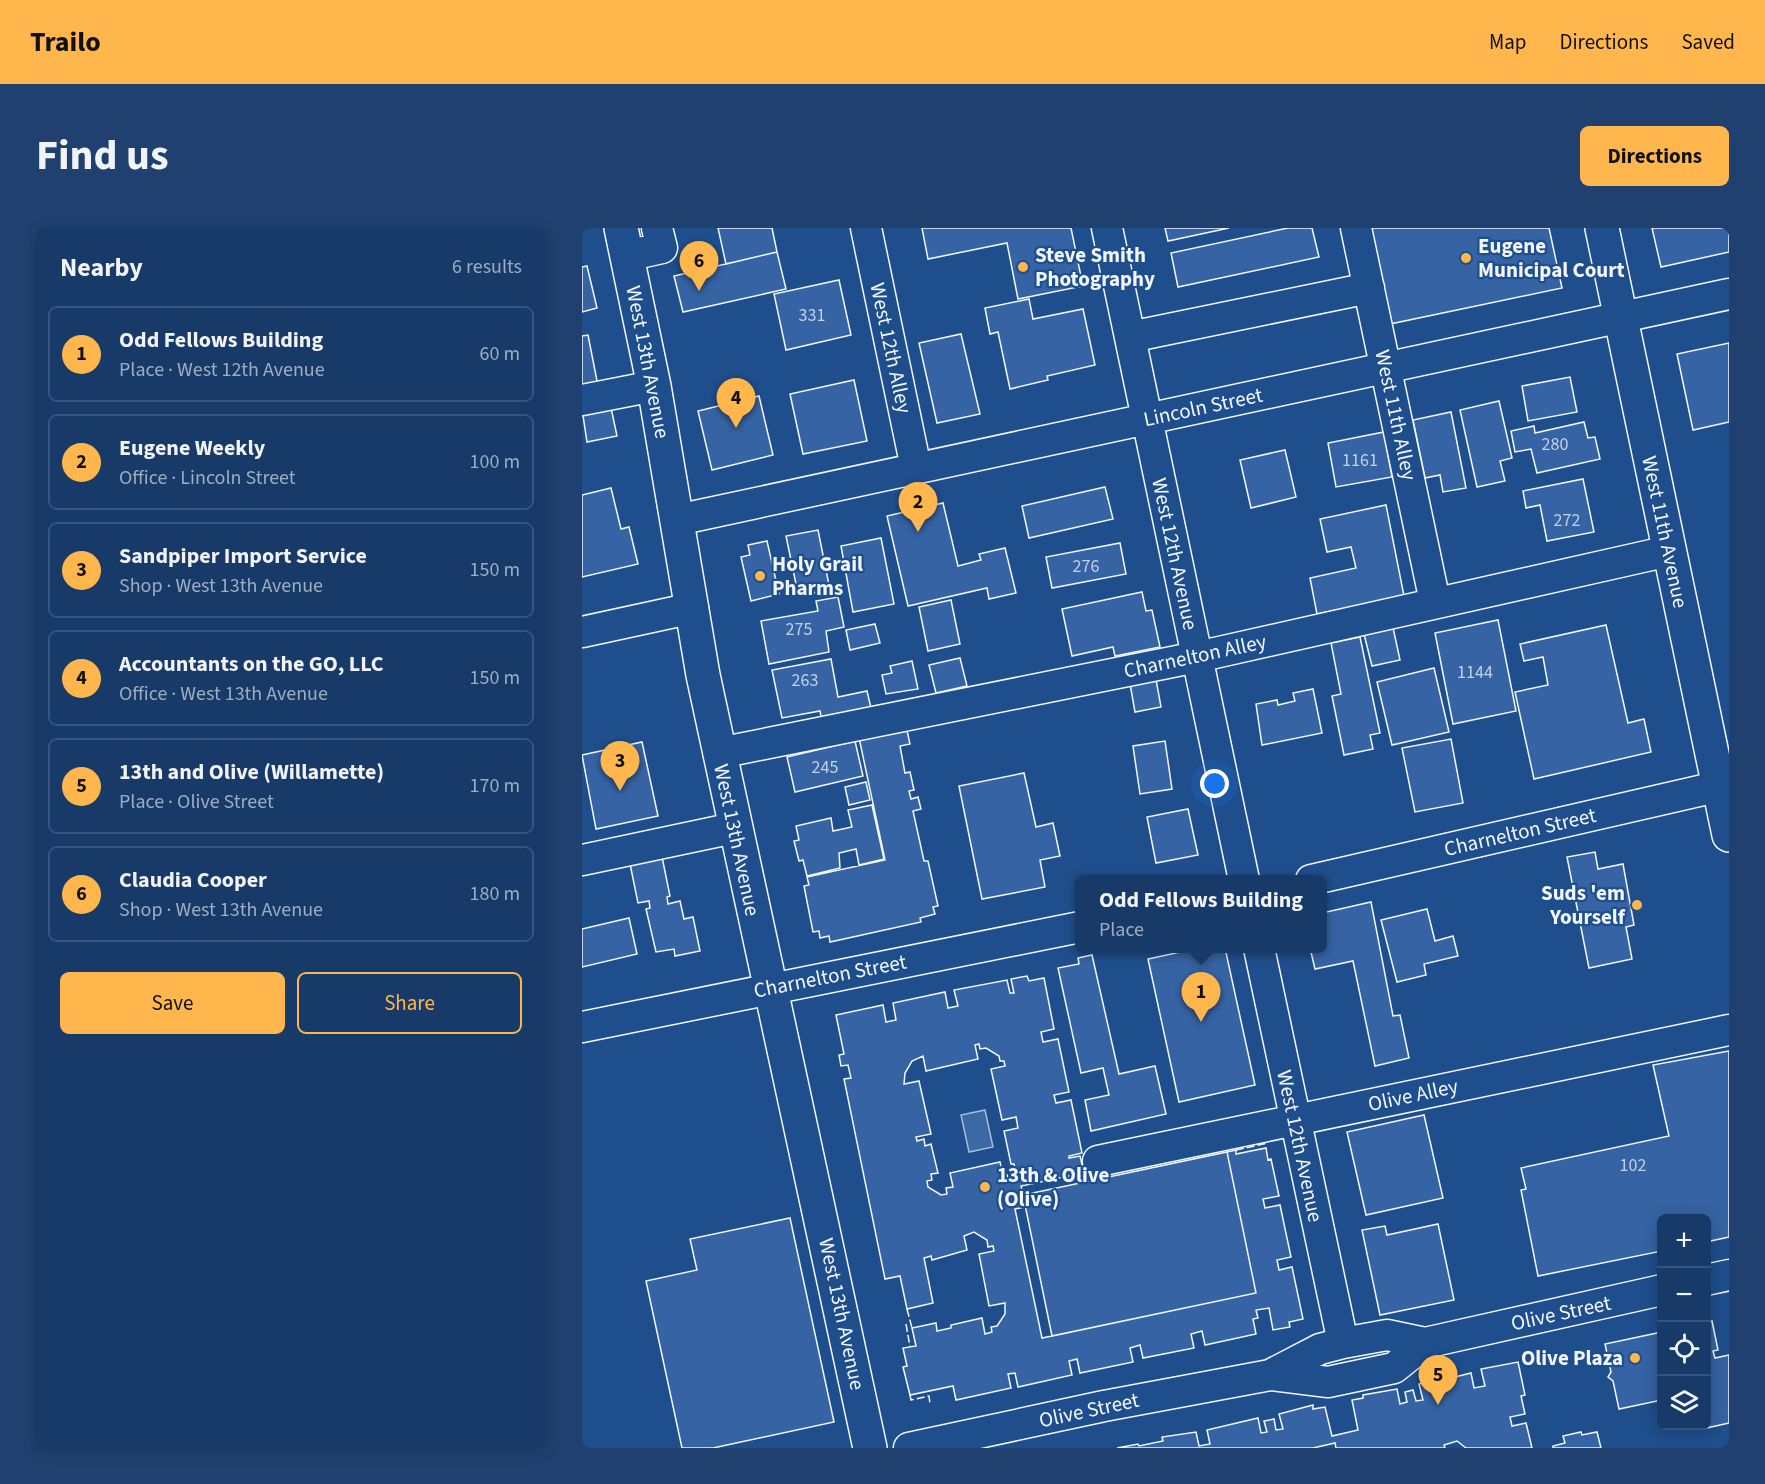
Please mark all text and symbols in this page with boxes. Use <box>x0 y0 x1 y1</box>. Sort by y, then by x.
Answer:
text: Trailo <box>30 22 101 62</box>
text: Map <box>1489 27 1527 57</box>
text: Directions <box>1560 27 1648 57</box>
text: Saved <box>1681 27 1735 57</box>
text: Find us <box>36 126 169 186</box>
button: Directions <box>1580 126 1729 186</box>
place label: Eugene Municipal Court <box>1478 231 1625 285</box>
place label: Steve Smith Photography <box>1035 240 1155 294</box>
pin: 6 <box>680 242 718 291</box>
text: Nearby <box>60 249 143 286</box>
marker: Eugene Municipal Court <box>1459 251 1473 265</box>
text: 6 results <box>452 253 522 281</box>
marker: Steve Smith Photography <box>1016 260 1030 274</box>
street label: West 12th Alley <box>863 280 920 416</box>
street label: West 13th Avenue <box>618 283 678 441</box>
house number: 331 <box>799 303 825 328</box>
text: Odd Fellows Building <box>119 324 323 356</box>
text: 1 <box>76 340 87 368</box>
text: 60 m <box>480 340 520 368</box>
street label: West 11th Alley <box>1368 347 1425 483</box>
text: Place · West 12th Avenue <box>119 356 325 384</box>
pin: 4 <box>716 378 756 428</box>
street label: Lincoln Street <box>1141 380 1265 434</box>
text: Eugene Weekly <box>119 432 265 464</box>
house number: 280 <box>1542 432 1568 457</box>
text: 2 <box>76 448 87 476</box>
text: 100 m <box>470 448 520 476</box>
house number: 1161 <box>1342 448 1378 473</box>
street label: West 11th Avenue <box>1634 453 1696 611</box>
text: Office · Lincoln Street <box>119 464 296 492</box>
street label: West 12th Avenue <box>1144 475 1206 633</box>
pin: 2 <box>898 482 938 532</box>
house number: 272 <box>1554 508 1580 533</box>
text: Sandpiper Import Service <box>119 540 367 572</box>
place label: Holy Grail Pharms <box>772 549 863 603</box>
house number: 276 <box>1073 554 1099 579</box>
text: 3 <box>76 556 87 584</box>
text: 150 m <box>470 556 520 584</box>
marker: Holy Grail Pharms <box>753 569 767 583</box>
text: Shop · West 13th Avenue <box>119 572 323 600</box>
house number: 275 <box>786 617 812 642</box>
street label: Charnelton Alley <box>1121 626 1269 686</box>
text: Accountants on the GO, LLC <box>119 648 384 680</box>
house number: 1144 <box>1457 660 1493 685</box>
text: 4 <box>76 664 87 692</box>
text: 150 m <box>470 664 520 692</box>
house number: 263 <box>792 668 818 693</box>
text: Office · West 13th Avenue <box>119 680 328 708</box>
pin: 3 <box>600 742 639 791</box>
house number: 245 <box>812 755 838 780</box>
text: 13th and Olive (Willamette) <box>119 756 384 788</box>
street label: West 13th Avenue <box>706 761 768 919</box>
your location <box>1200 769 1229 798</box>
text: 5 <box>76 772 87 800</box>
text: 170 m <box>470 772 520 800</box>
text: Place · Olive Street <box>119 788 274 816</box>
street label: Charnelton Street <box>1441 800 1599 864</box>
text: Claudia Cooper <box>119 864 267 896</box>
popup <box>1075 875 1327 953</box>
place label: Suds 'em Yourself <box>1541 878 1626 932</box>
text: 6 <box>76 880 87 908</box>
text: 180 m <box>470 880 520 908</box>
text: Odd Fellows Building <box>1099 884 1303 916</box>
text: Shop · West 13th Avenue <box>119 896 323 924</box>
marker: Suds 'em Yourself <box>1630 898 1644 912</box>
text: Place <box>1099 916 1144 944</box>
street label: Charnelton Street <box>751 946 909 1006</box>
button: Save <box>60 972 285 1034</box>
button: Share <box>297 972 522 1034</box>
pin: 1 <box>1182 972 1220 1022</box>
street label: West 12th Avenue <box>1269 1067 1331 1225</box>
street label: Olive Alley <box>1365 1071 1461 1119</box>
house number: 102 <box>1620 1153 1646 1178</box>
place label: 13th & Olive (Olive) <box>997 1160 1110 1214</box>
marker: 13th & Olive (Olive) <box>978 1180 992 1194</box>
map controls <box>1657 1214 1711 1430</box>
button: + <box>1657 1214 1711 1268</box>
street label: West 13th Avenue <box>811 1235 873 1393</box>
button: − <box>1657 1268 1711 1322</box>
street label: Olive Street <box>1508 1288 1614 1338</box>
button: locate <box>1657 1322 1711 1376</box>
place label: Olive Plaza <box>1521 1343 1623 1373</box>
marker: Olive Plaza <box>1628 1351 1642 1365</box>
pin: 5 <box>1418 1356 1458 1405</box>
button: layers <box>1657 1376 1711 1430</box>
street label: Olive Street <box>1036 1385 1142 1435</box>

